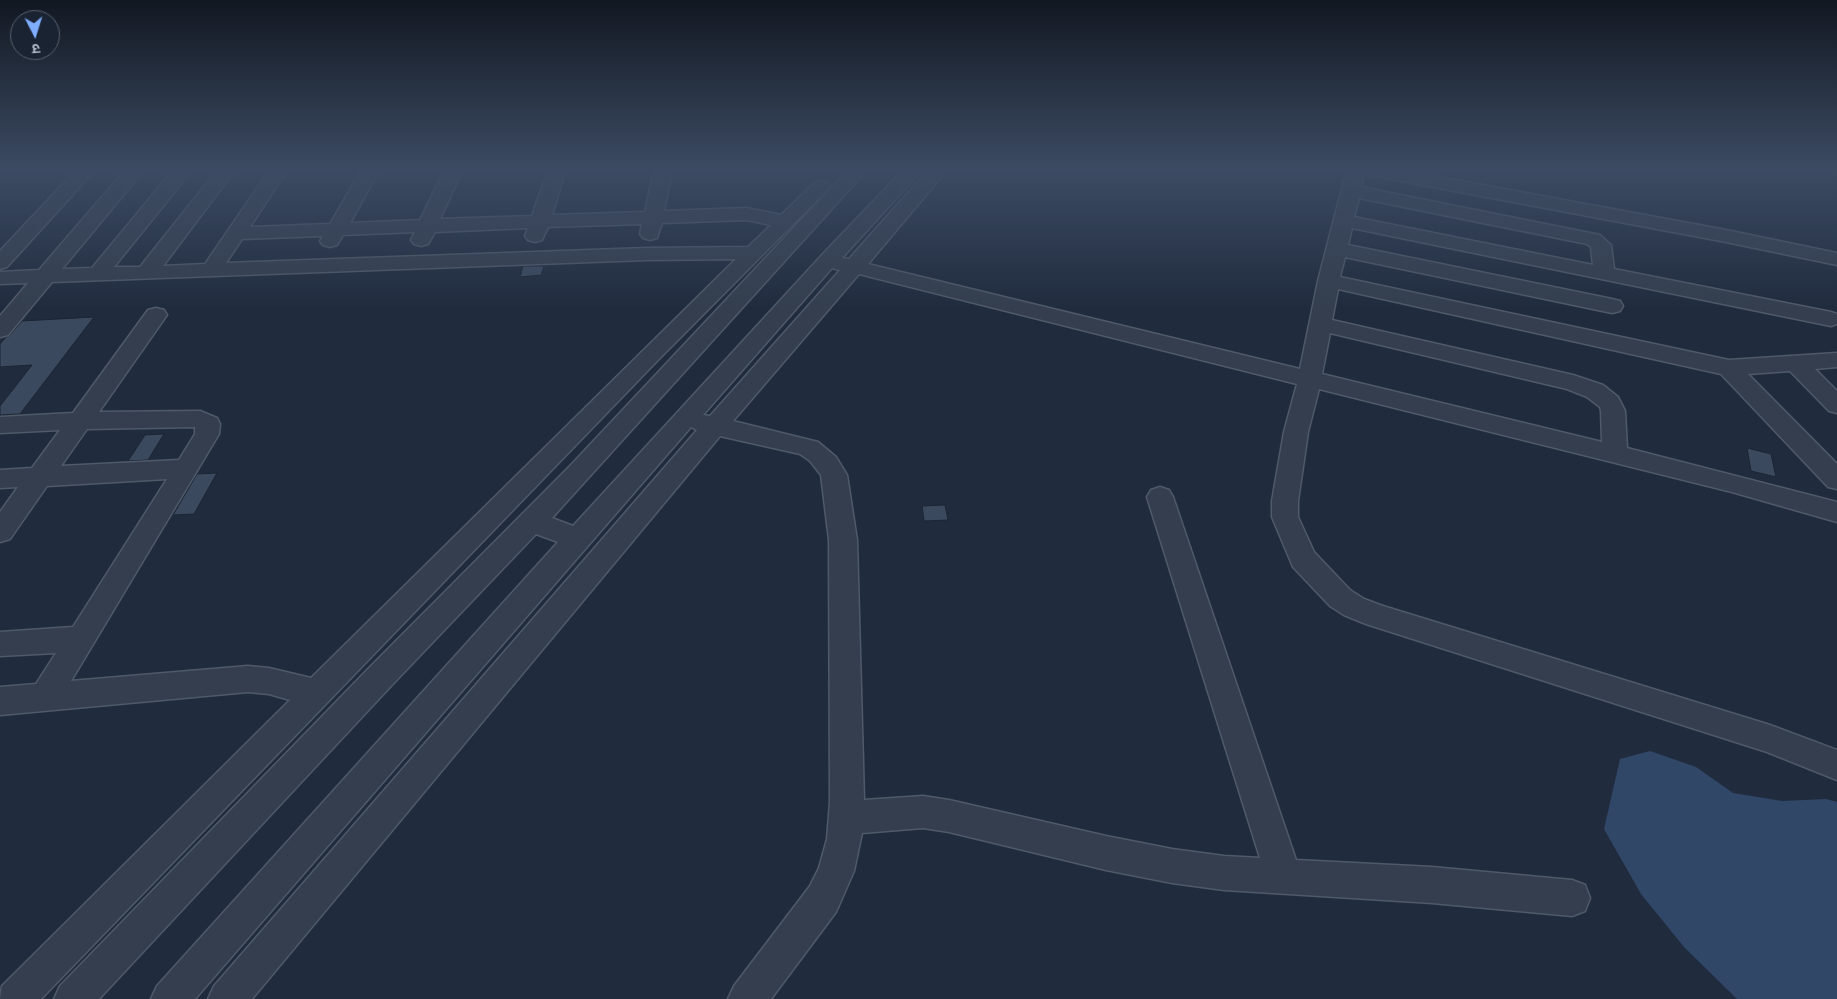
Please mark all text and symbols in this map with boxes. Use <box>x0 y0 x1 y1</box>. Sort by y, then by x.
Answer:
north arrow <box>10 10 60 60</box>
text: उ <box>31 41 41 58</box>

